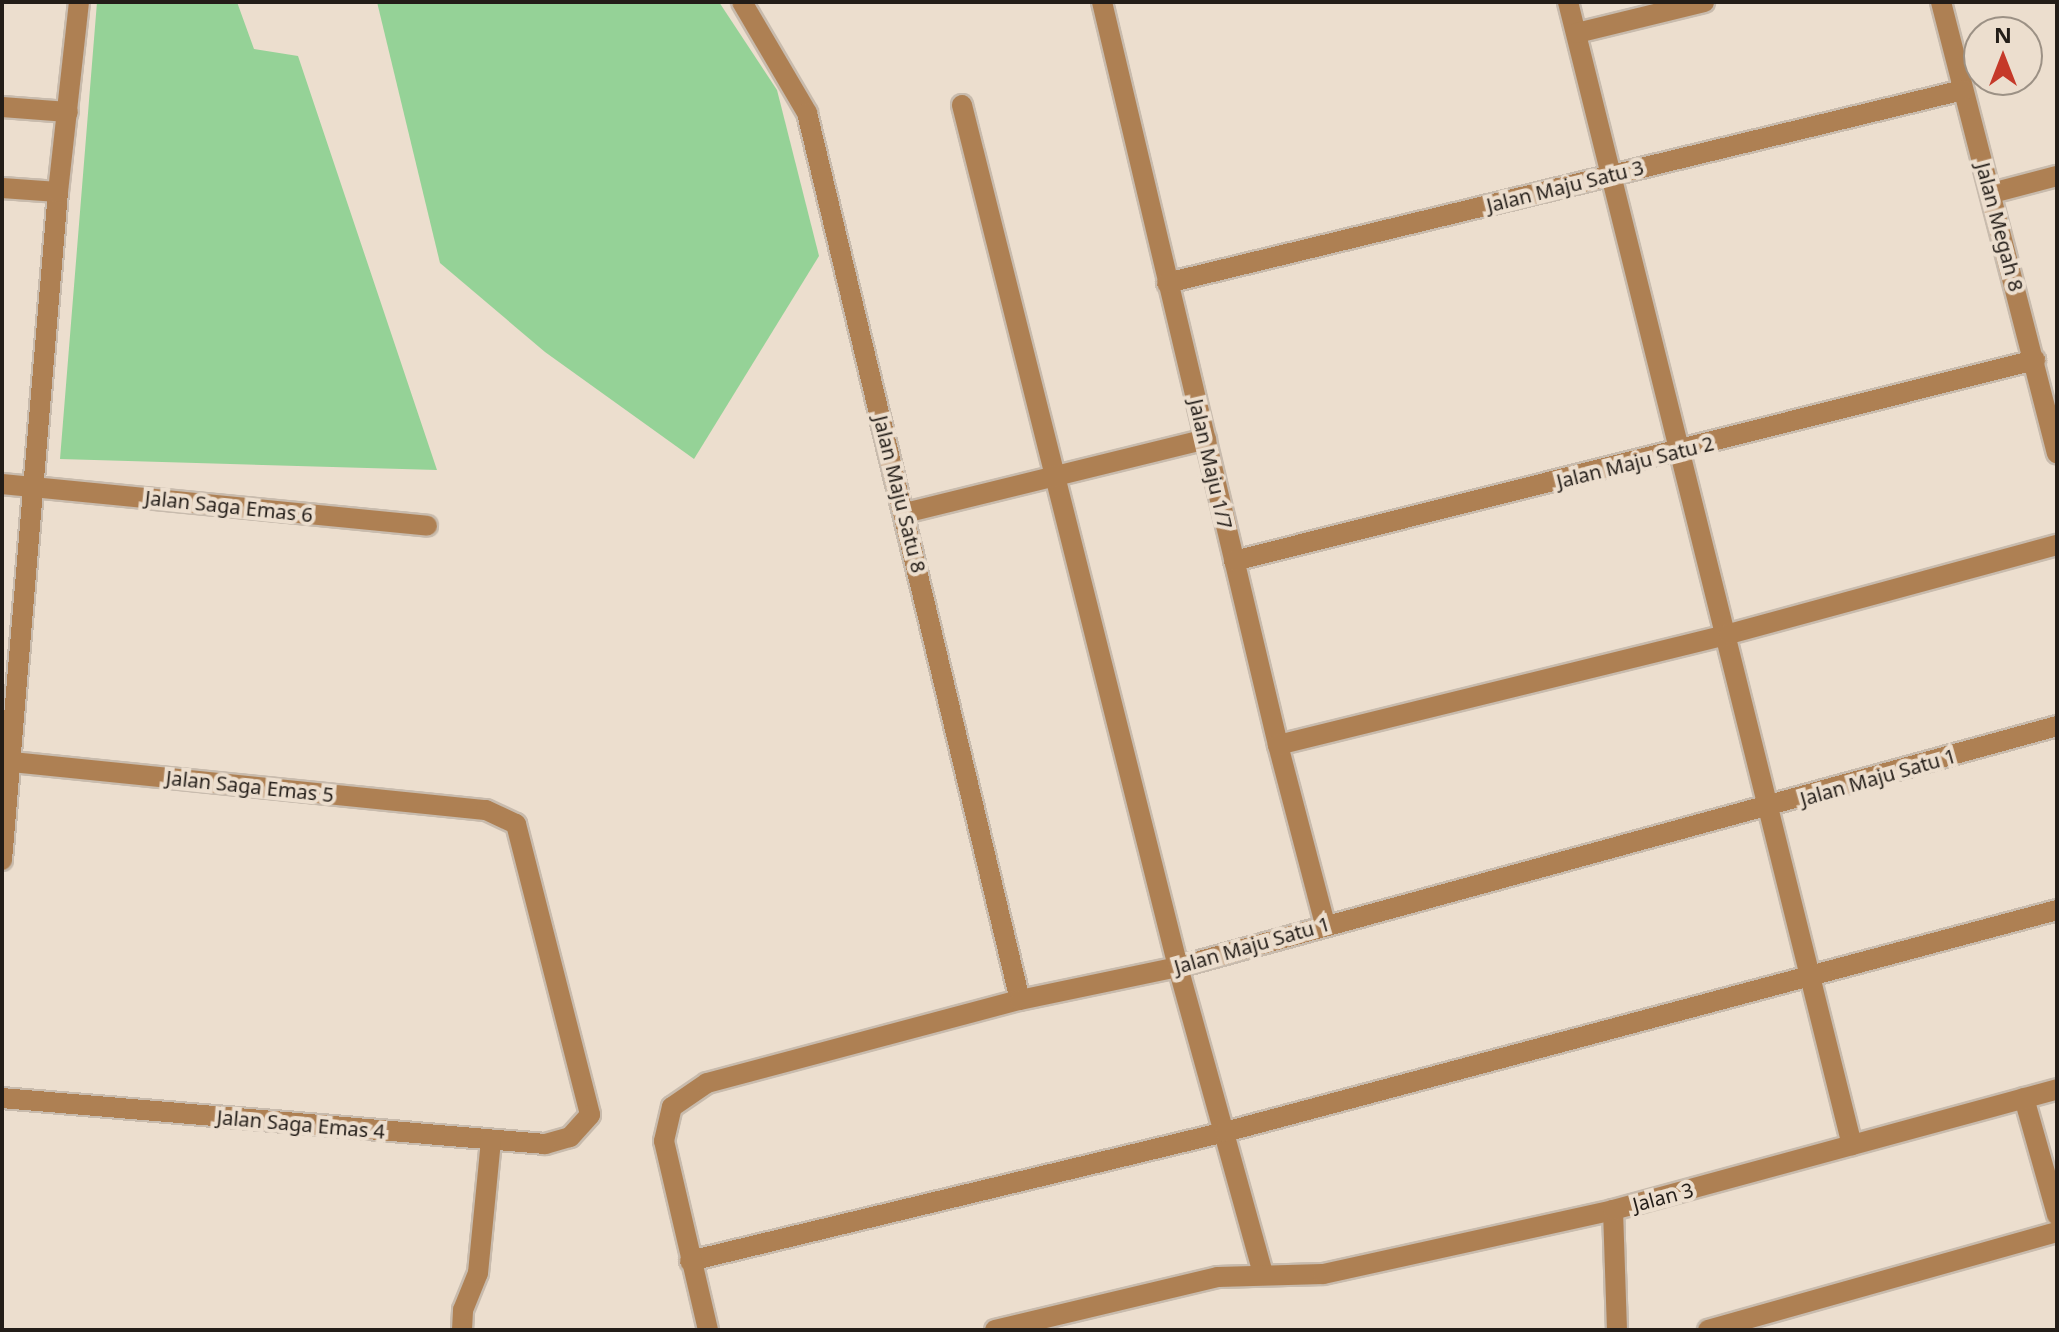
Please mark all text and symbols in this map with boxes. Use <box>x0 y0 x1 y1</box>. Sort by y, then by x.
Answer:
north arrow <box>1963 16 2043 96</box>
text: N <box>1994 19 2012 49</box>
street label: Jalan Maju Satu 3 <box>1484 155 1646 217</box>
street label: Jalan Megah 8 <box>1971 160 2029 294</box>
street label: Jalan Maju 1/7 <box>1184 396 1238 532</box>
street label: Jalan Maju Satu 8 <box>869 413 931 575</box>
street label: Jalan Maju Satu 2 <box>1554 431 1716 493</box>
street label: Jalan Saga Emas 6 <box>144 485 314 527</box>
street label: Jalan Maju Satu 1 <box>1797 743 1959 811</box>
street label: Jalan Saga Emas 5 <box>165 765 335 807</box>
street label: Jalan Maju Satu 1 <box>1171 911 1333 979</box>
street label: Jalan Saga Emas 4 <box>216 1105 386 1143</box>
street label: Jalan 3 <box>1630 1177 1696 1217</box>

